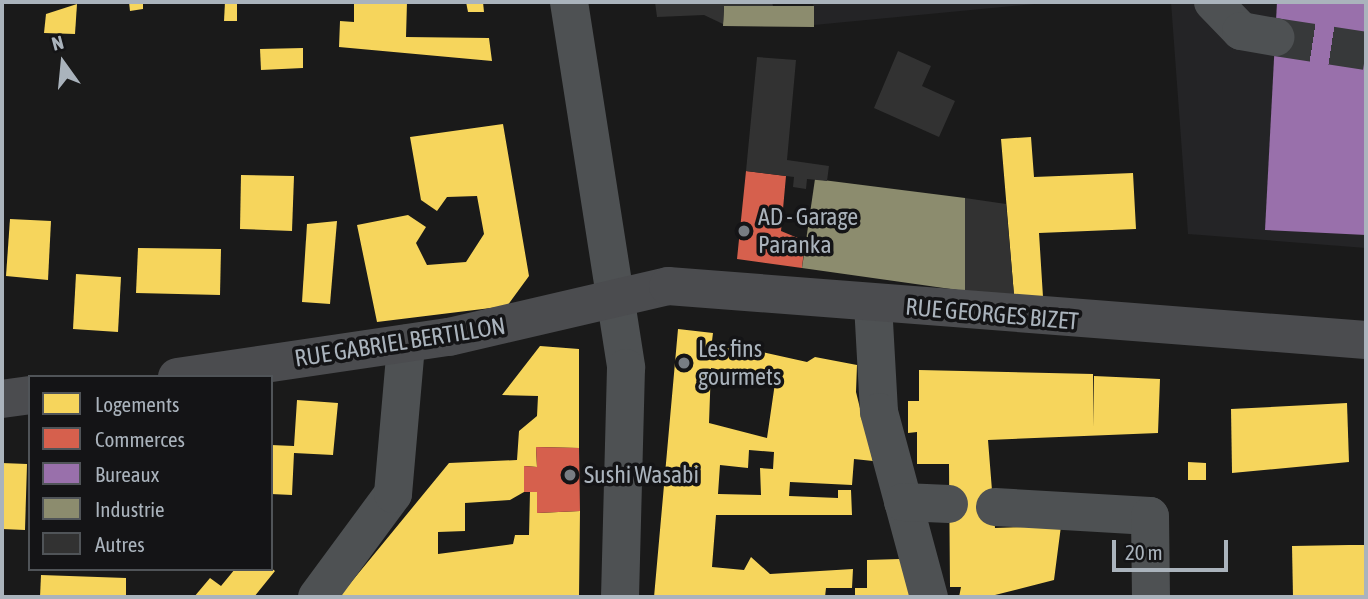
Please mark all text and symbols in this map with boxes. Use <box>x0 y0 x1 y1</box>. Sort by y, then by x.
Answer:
north arrow <box>28 28 98 98</box>
text: N <box>49 31 66 55</box>
place label: AD - Garage Paranka <box>758 203 858 259</box>
marker: AD - Garage Paranka <box>736 223 752 239</box>
street label: RUE GEORGES BIZET <box>904 292 1080 336</box>
street label: RUE GABRIEL BERTILLON <box>293 311 507 373</box>
place label: Les fins gourmets <box>698 335 781 391</box>
marker: Les fins gourmets <box>676 355 692 371</box>
legend <box>28 375 273 571</box>
text: Logements <box>95 392 179 416</box>
text: Commerces <box>95 427 185 451</box>
place label: Sushi Wasabi <box>584 461 699 489</box>
text: Bureaux <box>95 462 159 486</box>
marker: Sushi Wasabi <box>562 467 578 483</box>
text: Industrie <box>95 497 165 521</box>
scale bar <box>1116 526 1232 570</box>
text: Autres <box>95 532 145 556</box>
text: 20 m <box>1125 540 1163 564</box>

